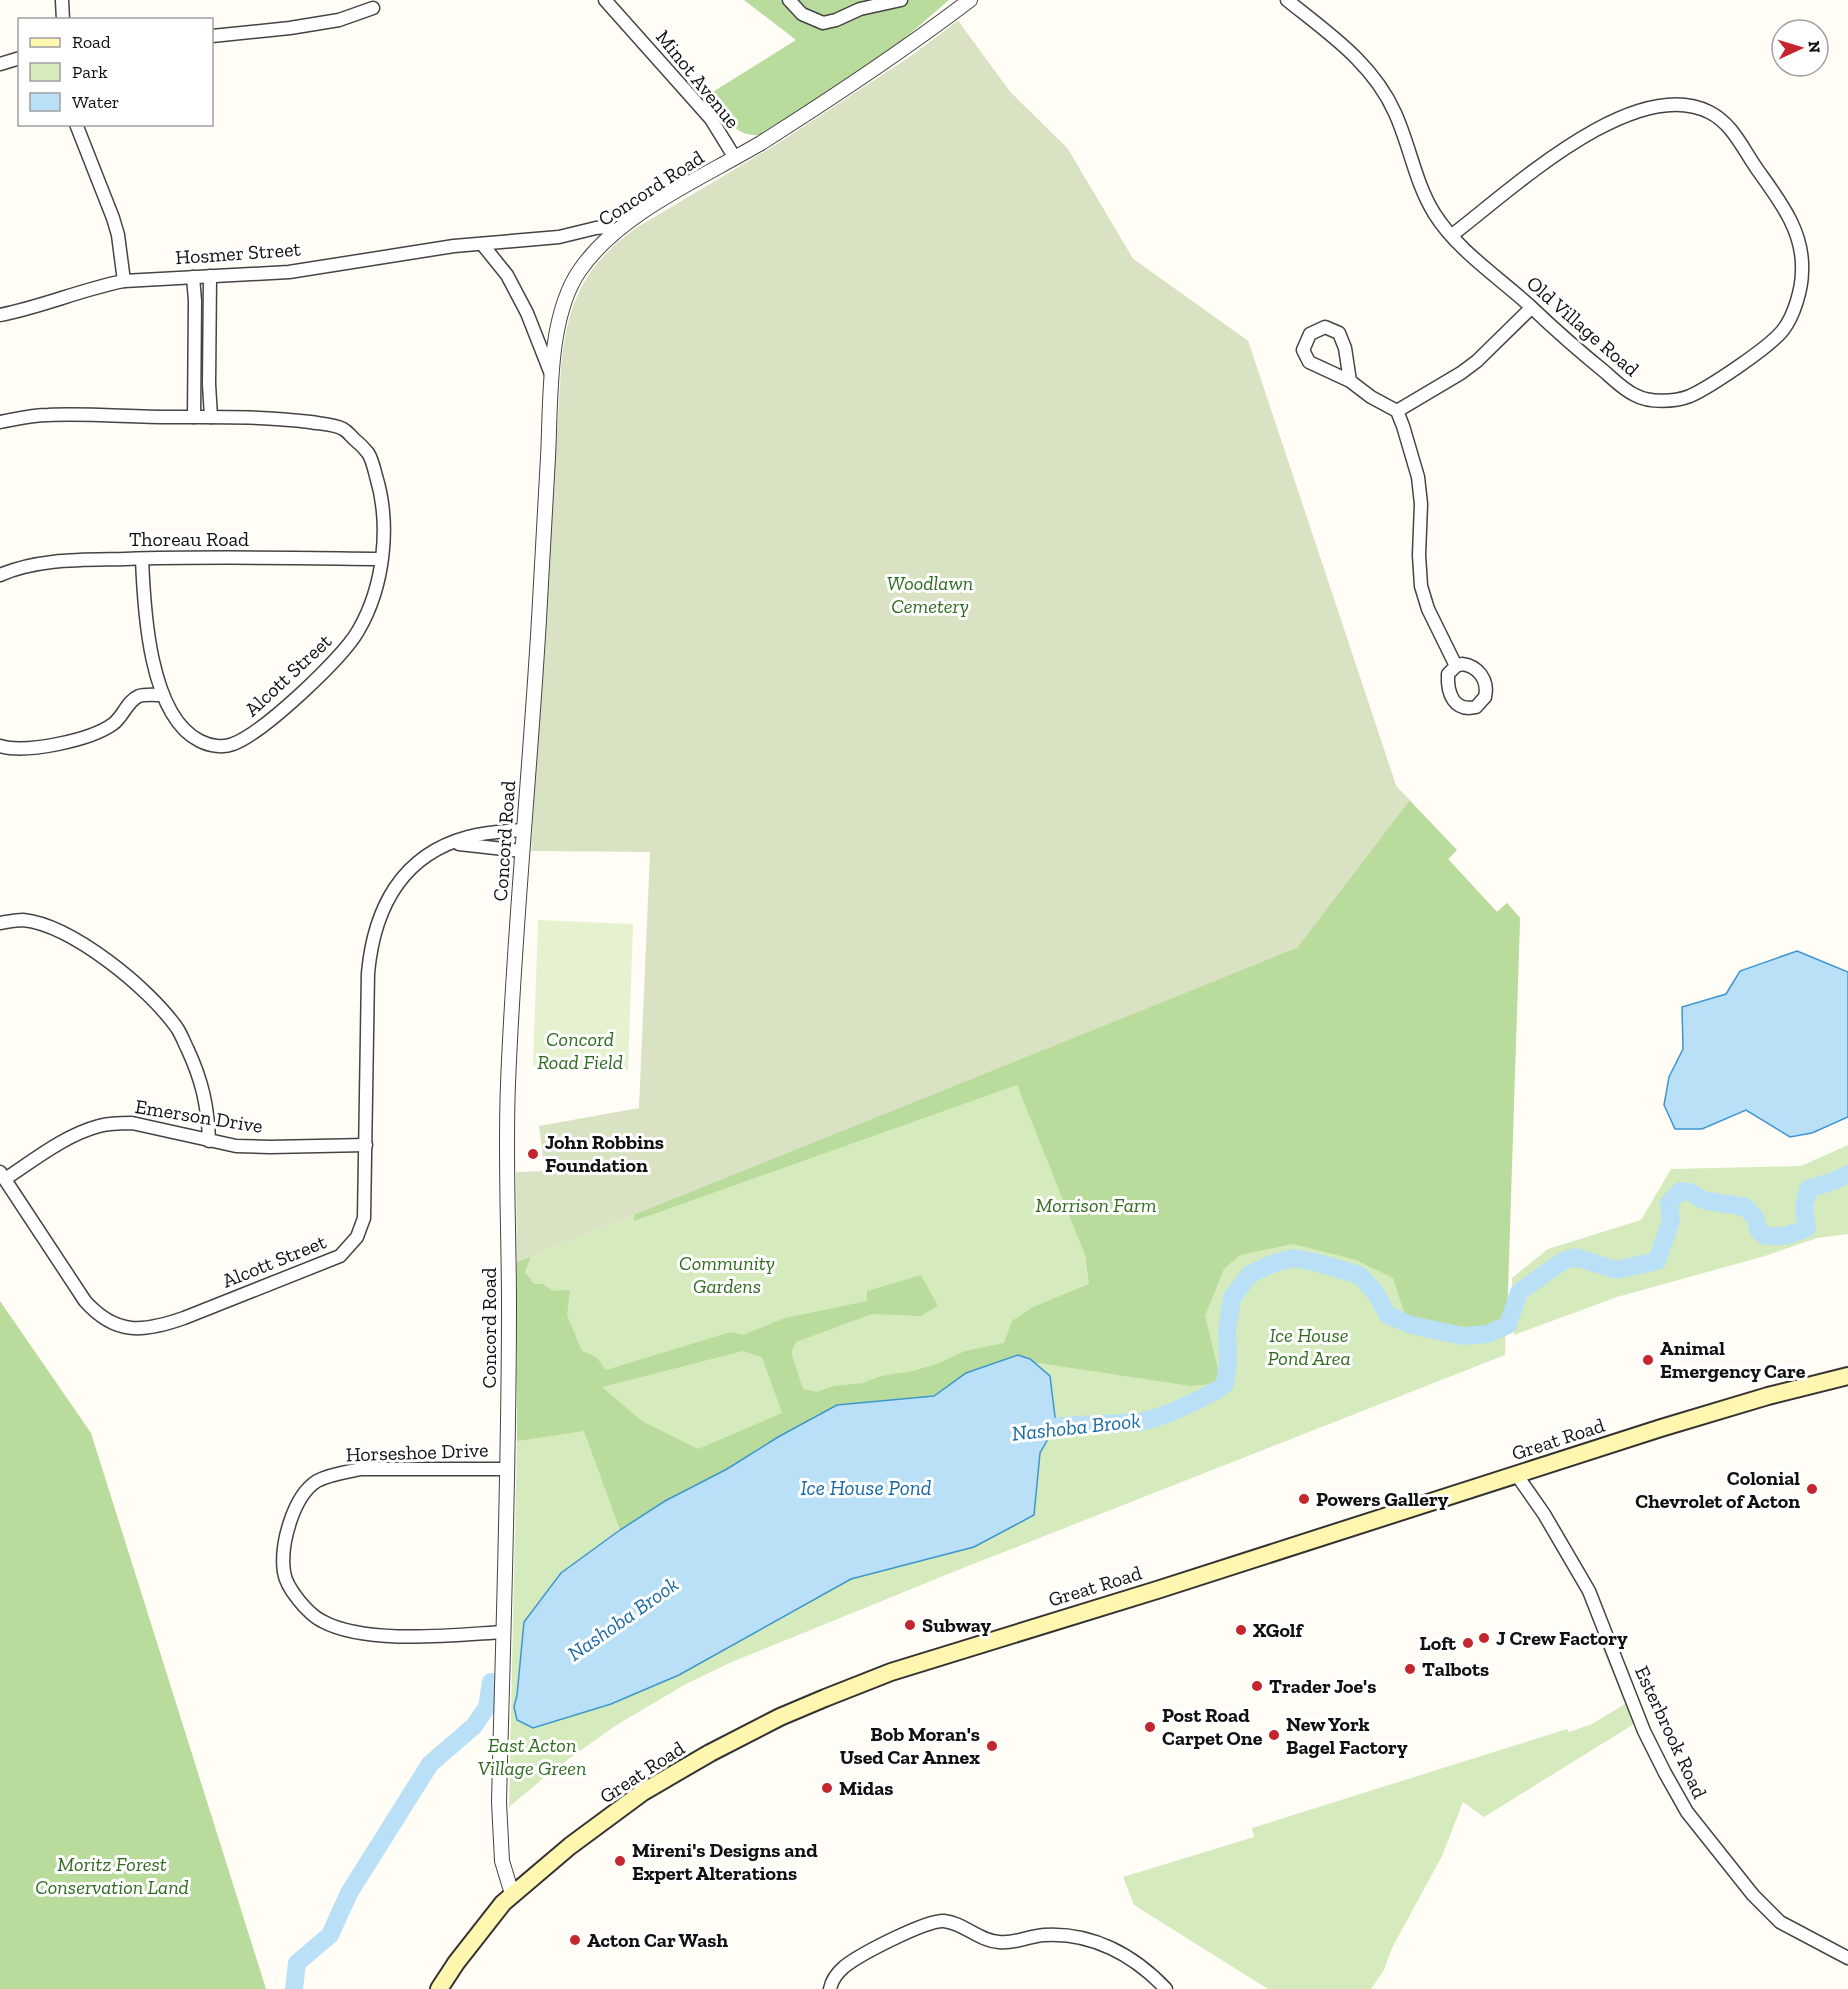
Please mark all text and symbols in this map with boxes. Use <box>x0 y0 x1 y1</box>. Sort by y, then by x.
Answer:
legend <box>18 18 213 126</box>
north arrow <box>1770 18 1830 78</box>
street label: Minot Avenue <box>651 25 745 133</box>
text: Road <box>72 31 111 53</box>
text: N <box>1805 40 1824 54</box>
text: Park <box>72 61 108 83</box>
text: Water <box>72 91 119 113</box>
street label: Concord Road <box>594 145 708 231</box>
street label: Hosmer Street <box>174 237 302 269</box>
street label: Old Village Road <box>1522 271 1644 381</box>
street label: Thoreau Road <box>129 527 249 551</box>
park label: Woodlawn Cemetery <box>887 571 973 618</box>
street label: Alcott Street <box>240 628 337 721</box>
street label: Concord Road <box>488 780 520 902</box>
park label: Concord Road Field <box>537 1027 623 1074</box>
street label: Emerson Drive <box>133 1094 265 1138</box>
place label: John Robbins Foundation <box>545 1130 664 1177</box>
marker: John Robbins Foundation <box>526 1147 540 1161</box>
park label: Morrison Farm <box>1036 1193 1157 1217</box>
street label: Alcott Street <box>219 1229 330 1293</box>
park label: Community Gardens <box>679 1251 775 1298</box>
street label: Concord Road <box>477 1267 501 1389</box>
park label: Ice House Pond Area <box>1267 1323 1351 1370</box>
place label: Animal Emergency Care <box>1660 1336 1806 1383</box>
marker: Animal Emergency Care <box>1641 1353 1655 1367</box>
water label: Nashoba Brook <box>1010 1407 1142 1446</box>
street label: Great Road <box>1509 1413 1607 1465</box>
street label: Horseshoe Drive <box>345 1438 489 1466</box>
place label: Colonial Chevrolet of Acton <box>1635 1466 1800 1513</box>
water label: Ice House Pond <box>801 1475 932 1500</box>
marker: Colonial Chevrolet of Acton <box>1805 1482 1819 1496</box>
place label: Powers Gallery <box>1316 1487 1449 1511</box>
marker: Powers Gallery <box>1297 1492 1311 1506</box>
street label: Great Road <box>1045 1560 1145 1612</box>
water label: Nashoba Brook <box>563 1571 683 1666</box>
place label: Subway <box>922 1613 992 1637</box>
marker: Subway <box>903 1618 917 1632</box>
place label: XGolf <box>1253 1618 1305 1642</box>
marker: XGolf <box>1234 1623 1248 1637</box>
place label: J Crew Factory <box>1496 1626 1628 1650</box>
place label: Loft <box>1420 1631 1457 1655</box>
marker: J Crew Factory <box>1477 1631 1491 1645</box>
marker: Loft <box>1461 1636 1475 1650</box>
place label: Talbots <box>1422 1657 1489 1681</box>
marker: Talbots <box>1403 1662 1417 1676</box>
street label: Esterbrook Road <box>1630 1662 1712 1802</box>
place label: Trader Joe's <box>1269 1674 1376 1698</box>
marker: Trader Joe's <box>1250 1679 1264 1693</box>
place label: Post Road Carpet One <box>1162 1703 1263 1750</box>
place label: New York Bagel Factory <box>1286 1712 1408 1759</box>
marker: Post Road Carpet One <box>1143 1720 1157 1734</box>
place label: Bob Moran's Used Car Annex <box>840 1722 980 1769</box>
marker: New York Bagel Factory <box>1267 1728 1281 1742</box>
park label: East Acton Village Green <box>478 1733 586 1780</box>
street label: Great Road <box>595 1736 689 1808</box>
marker: Bob Moran's Used Car Annex <box>985 1739 999 1753</box>
place label: Midas <box>839 1776 894 1800</box>
marker: Midas <box>820 1781 834 1795</box>
place label: Mireni's Designs and Expert Alterations <box>632 1838 818 1885</box>
park label: Moritz Forest Conservation Land <box>35 1852 189 1899</box>
marker: Mireni's Designs and Expert Alterations <box>613 1854 627 1868</box>
place label: Acton Car Wash <box>587 1928 728 1952</box>
marker: Acton Car Wash <box>568 1933 582 1947</box>

